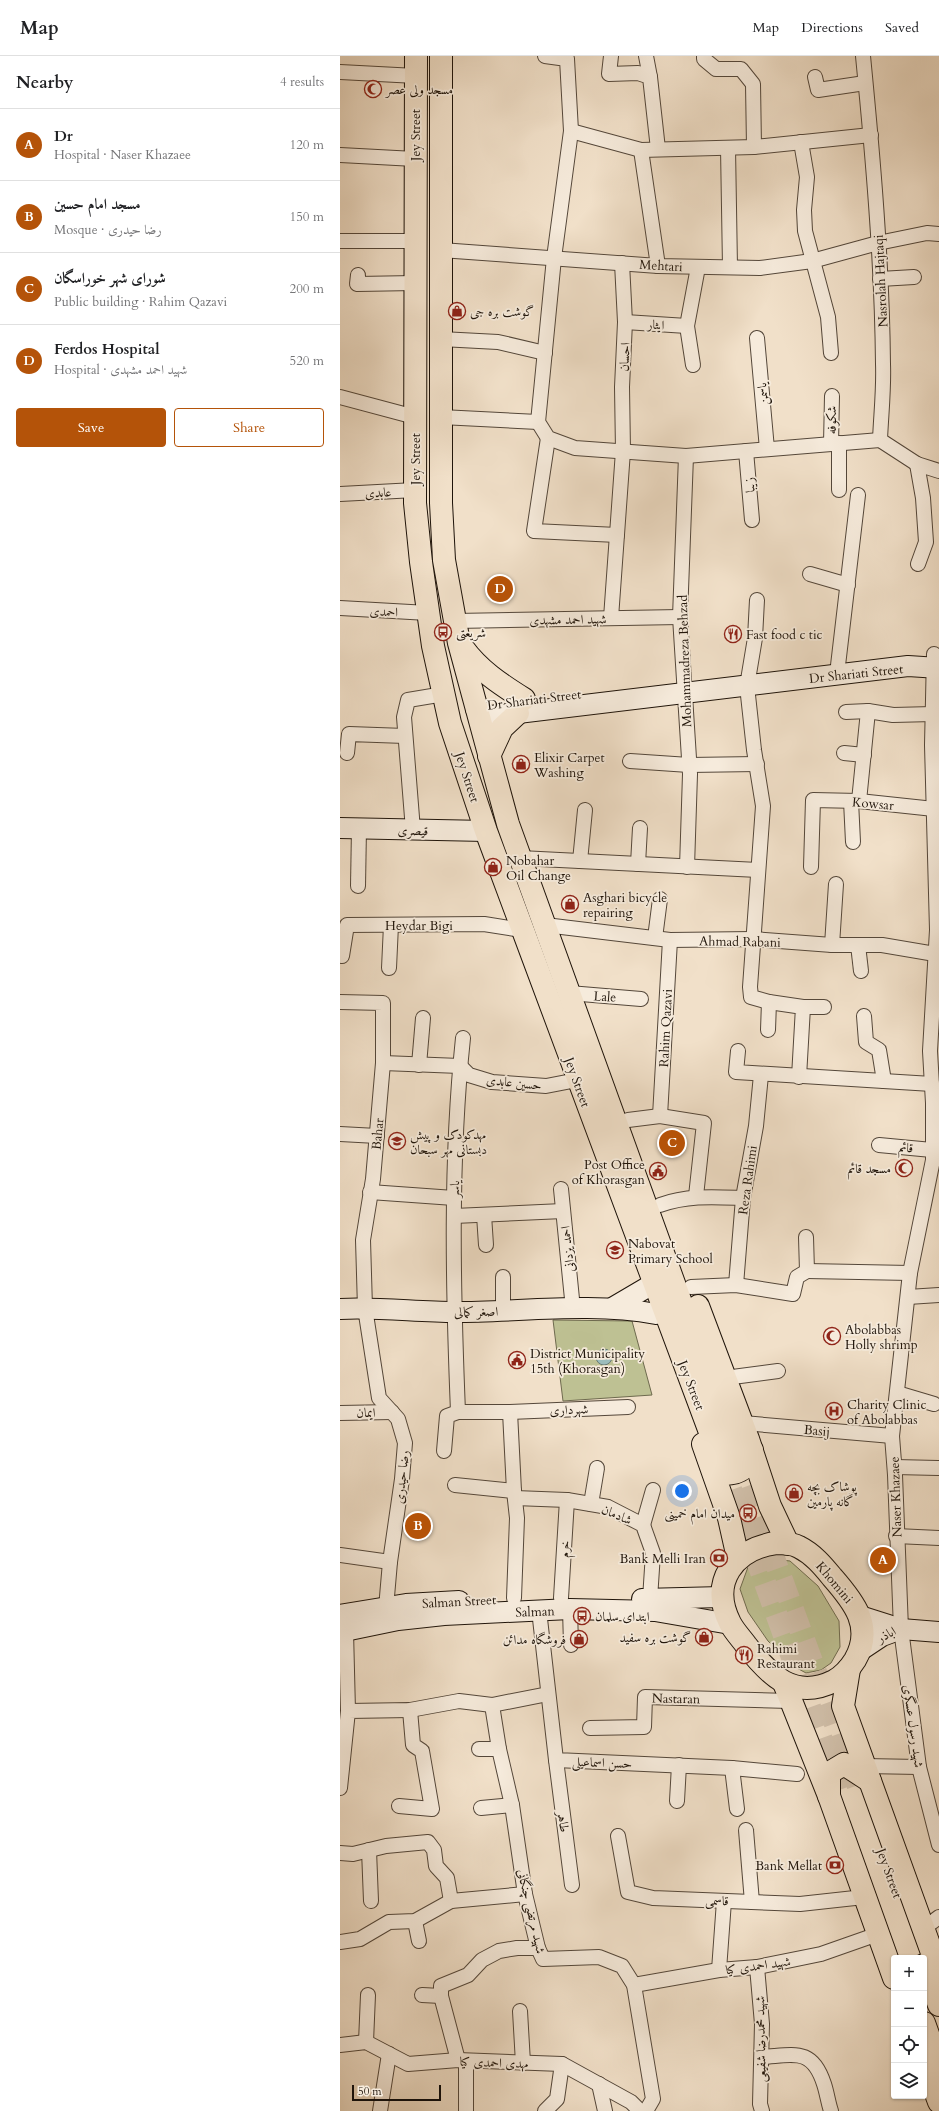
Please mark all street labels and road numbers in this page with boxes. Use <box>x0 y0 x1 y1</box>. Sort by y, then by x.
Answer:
street label: Jey Street <box>407 109 425 163</box>
street label: Nasrolah Hajtaqi <box>870 234 892 328</box>
street label: Mehtari <box>639 256 683 276</box>
street label: ایثار <box>645 315 665 335</box>
street label: احسان <box>615 342 635 372</box>
street label: یاسمن <box>753 380 773 406</box>
street label: شکوفه <box>823 406 841 434</box>
street label: Jey Street <box>407 433 425 487</box>
street label: زیبا <box>740 477 760 493</box>
street label: عابدی <box>364 483 392 503</box>
street label: Mohammadreza Behzad <box>674 594 696 727</box>
street label: احمدی <box>369 602 399 622</box>
street label: شهید احمد مشهدی <box>529 610 607 630</box>
street label: Dr Shariati Street <box>808 660 904 688</box>
street label: Dr Shariati Street <box>486 685 582 715</box>
street label: Jey Street <box>450 748 484 805</box>
street label: Kowsar <box>851 793 895 815</box>
street label: قیصری <box>397 821 429 841</box>
street label: Heydar Bigi <box>385 917 453 935</box>
street label: Ahmad Rabani <box>699 932 781 952</box>
street label: Lale <box>593 987 617 1007</box>
street label: Rahim Qazavi <box>655 988 677 1068</box>
street label: Jey Street <box>559 1053 594 1110</box>
street label: حسین عابدی <box>485 1071 543 1095</box>
street label: Bahar <box>368 1117 388 1151</box>
street label: قائم <box>898 1138 914 1160</box>
street label: Reza Rahimi <box>734 1144 762 1216</box>
street label: یاسر <box>446 1179 464 1200</box>
street label: احمد یزدانی <box>557 1225 579 1273</box>
street label: اصغر کمالی <box>454 1303 498 1321</box>
street label: Jey Street <box>673 1356 709 1413</box>
street label: شهرداری <box>549 1400 589 1420</box>
street label: ایمان <box>356 1404 376 1422</box>
street label: Basij <box>803 1421 831 1441</box>
street label: رضا حیدری <box>390 1449 414 1505</box>
street label: Naser Khazaee <box>886 1456 906 1538</box>
street label: شادمان <box>599 1500 635 1529</box>
street label: خرم <box>555 1540 577 1558</box>
street label: Khomini <box>811 1558 857 1608</box>
street label: Salman Street <box>422 1591 497 1613</box>
street label: Salman <box>515 1602 556 1622</box>
street label: اباذر <box>872 1622 899 1648</box>
street label: شهید رسول عسگری <box>898 1683 928 1769</box>
street label: Nastaran <box>652 1690 701 1708</box>
street label: حسن اسماعیلی <box>572 1753 632 1774</box>
street label: طاهر <box>553 1809 573 1833</box>
street label: Jey Street <box>871 1844 906 1901</box>
street label: شهید مرتضی چنگانی <box>513 1867 550 1955</box>
street label: قاسمی <box>705 1892 729 1910</box>
street label: شهید احمدی کیا <box>724 1953 792 1979</box>
street label: شهید محمدرضا شفیعی <box>751 1996 771 2082</box>
street label: مهدی احمدی کیا <box>459 2053 529 2073</box>

